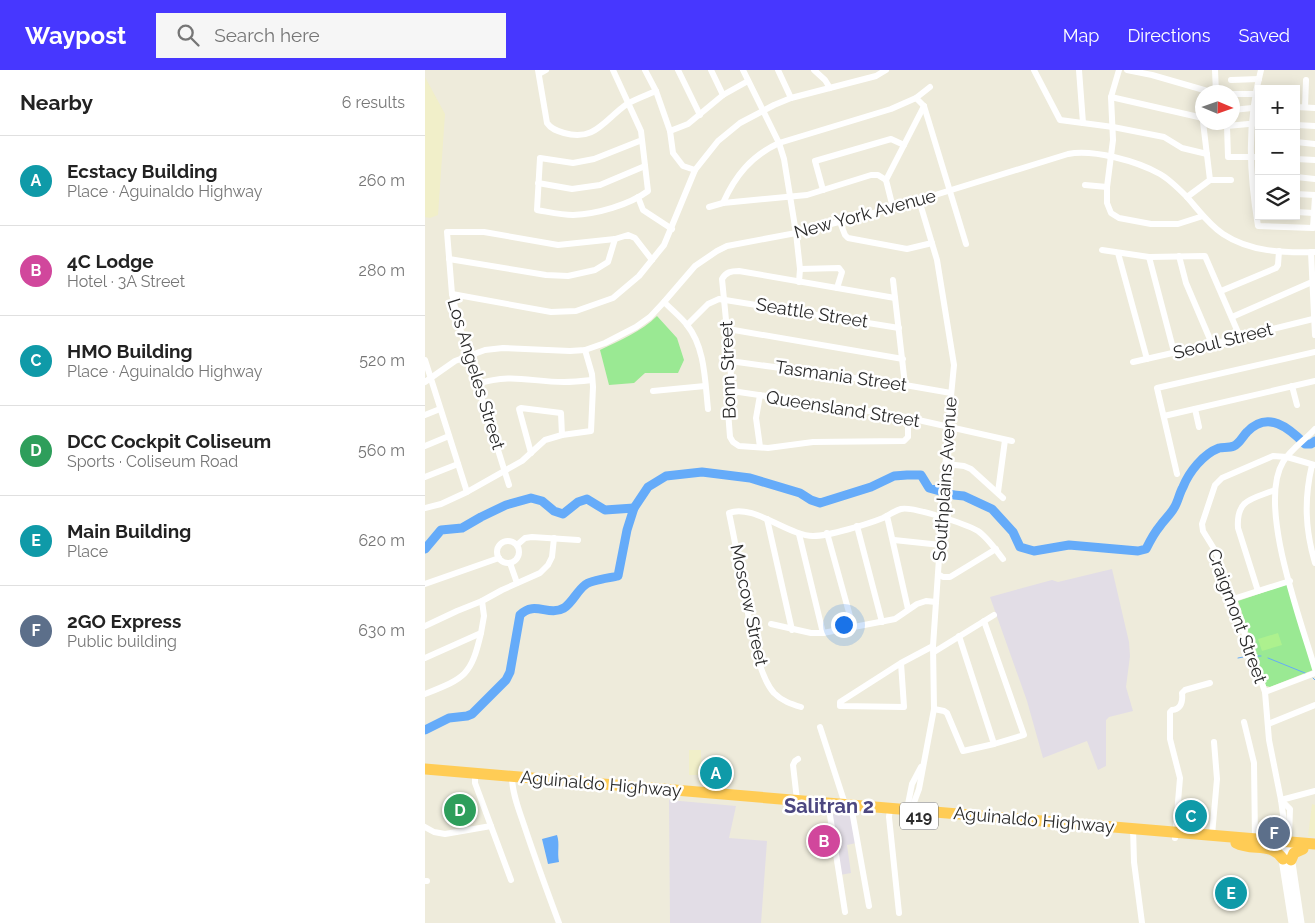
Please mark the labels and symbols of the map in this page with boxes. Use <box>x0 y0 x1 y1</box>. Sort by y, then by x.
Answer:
north arrow <box>1195 85 1240 130</box>
street label: New York Avenue <box>792 184 939 243</box>
street label: Seattle Street <box>755 293 870 332</box>
street label: Los Angeles Street <box>444 296 509 452</box>
street label: Seoul Street <box>1171 318 1275 363</box>
street label: Bonn Street <box>715 321 740 419</box>
street label: Tasmania Street <box>774 356 908 395</box>
street label: Queensland Street <box>765 386 921 431</box>
street label: Southplains Avenue <box>928 396 961 562</box>
street label: Moscow Street <box>726 542 773 668</box>
street label: Craigmont Street <box>1203 546 1272 686</box>
your location <box>831 612 857 638</box>
pin: A <box>700 754 732 792</box>
street label: Aguinaldo Highway <box>520 766 683 801</box>
pin: D <box>444 791 476 829</box>
district label: Salitran 2 <box>784 794 874 818</box>
pin: C <box>1175 797 1207 835</box>
road number: 419 <box>900 802 938 829</box>
street label: Aguinaldo Highway <box>953 802 1116 837</box>
pin: F <box>1258 814 1290 852</box>
pin: B <box>808 822 840 860</box>
pin: E <box>1215 874 1247 912</box>

